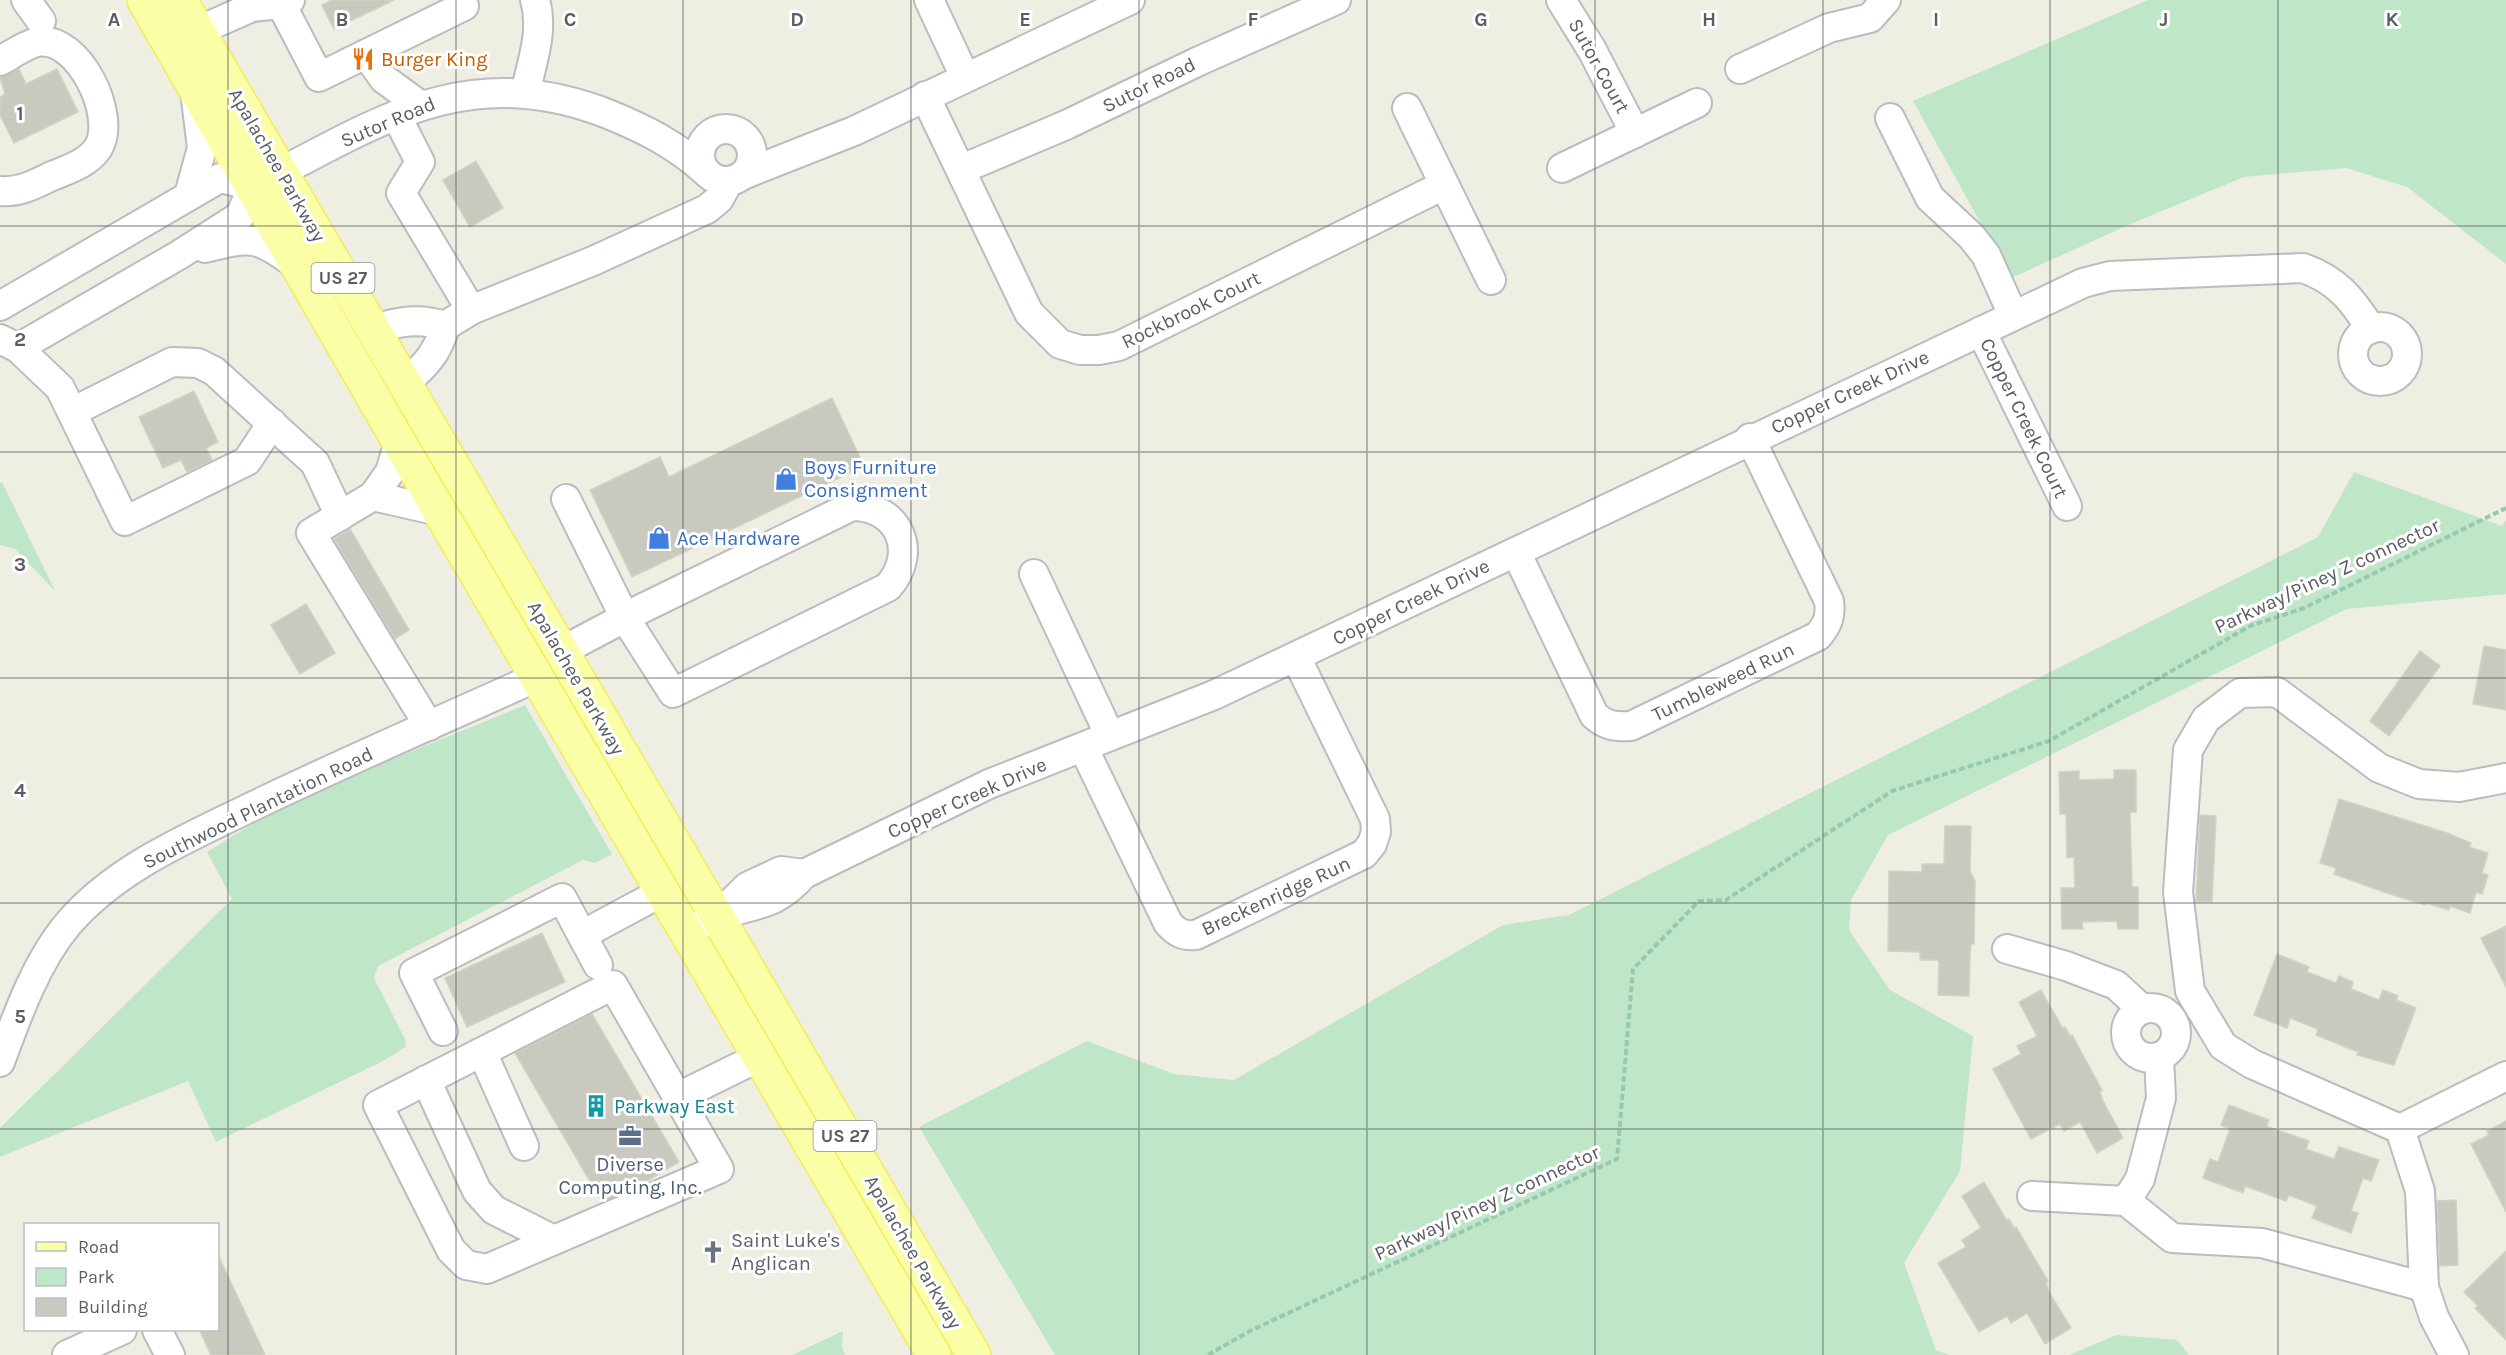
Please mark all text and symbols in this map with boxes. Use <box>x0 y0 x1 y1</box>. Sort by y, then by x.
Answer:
text: A <box>108 8 121 31</box>
text: B <box>336 8 348 31</box>
text: C <box>564 8 576 31</box>
text: D <box>790 8 804 31</box>
text: E <box>1019 8 1031 31</box>
text: F <box>1248 8 1259 31</box>
text: G <box>1474 8 1488 31</box>
text: H <box>1702 8 1716 31</box>
text: I <box>1933 8 1939 31</box>
text: J <box>2160 8 2168 31</box>
text: K <box>2385 8 2399 31</box>
street label: Sutor Court <box>1564 15 1635 118</box>
restaurant icon: Burger King <box>350 46 376 72</box>
place label: Burger King <box>381 48 487 71</box>
street label: Sutor Road <box>1099 53 1199 117</box>
street label: Apalachee Parkway <box>224 84 330 246</box>
street label: Sutor Road <box>337 92 439 152</box>
text: 1 <box>16 102 24 125</box>
road number: US 27 <box>312 263 374 293</box>
street label: Rockbrook Court <box>1118 266 1265 354</box>
text: 2 <box>14 328 26 351</box>
street label: Copper Creek Court <box>1975 334 2073 502</box>
street label: Copper Creek Drive <box>1767 345 1933 439</box>
place label: Boys Furniture Consignment <box>804 456 936 502</box>
shop icon: Boys Furniture Consignment <box>773 466 799 492</box>
street label: Parkway/Piney Z connector <box>2211 513 2444 638</box>
shop icon: Ace Hardware <box>646 525 672 551</box>
place label: Ace Hardware <box>677 527 800 550</box>
text: 3 <box>14 553 26 576</box>
street label: Copper Creek Drive <box>1329 554 1493 650</box>
street label: Apalachee Parkway <box>523 597 629 759</box>
street label: Tumbleweed Run <box>1648 638 1798 726</box>
street label: Southwood Plantation Road <box>139 742 377 874</box>
street label: Copper Creek Drive <box>884 753 1050 843</box>
text: 4 <box>14 779 26 802</box>
street label: Breckenridge Run <box>1198 851 1354 941</box>
text: 5 <box>14 1005 26 1028</box>
building icon: Parkway East <box>583 1093 609 1119</box>
place label: Parkway East <box>614 1095 735 1118</box>
road number: US 27 <box>814 1121 876 1151</box>
office icon: Diverse Computing, Inc. <box>617 1123 643 1149</box>
street label: Parkway/Piney Z connector <box>1371 1140 1604 1265</box>
place label: Diverse Computing, Inc. <box>558 1153 702 1199</box>
street label: Apalachee Parkway <box>860 1171 966 1333</box>
legend <box>24 1223 219 1331</box>
place label: Saint Luke's Anglican <box>731 1229 841 1275</box>
text: Road <box>78 1236 119 1258</box>
church icon: Saint Luke's Anglican <box>700 1239 726 1265</box>
text: Park <box>78 1266 115 1288</box>
text: Building <box>78 1296 148 1318</box>

